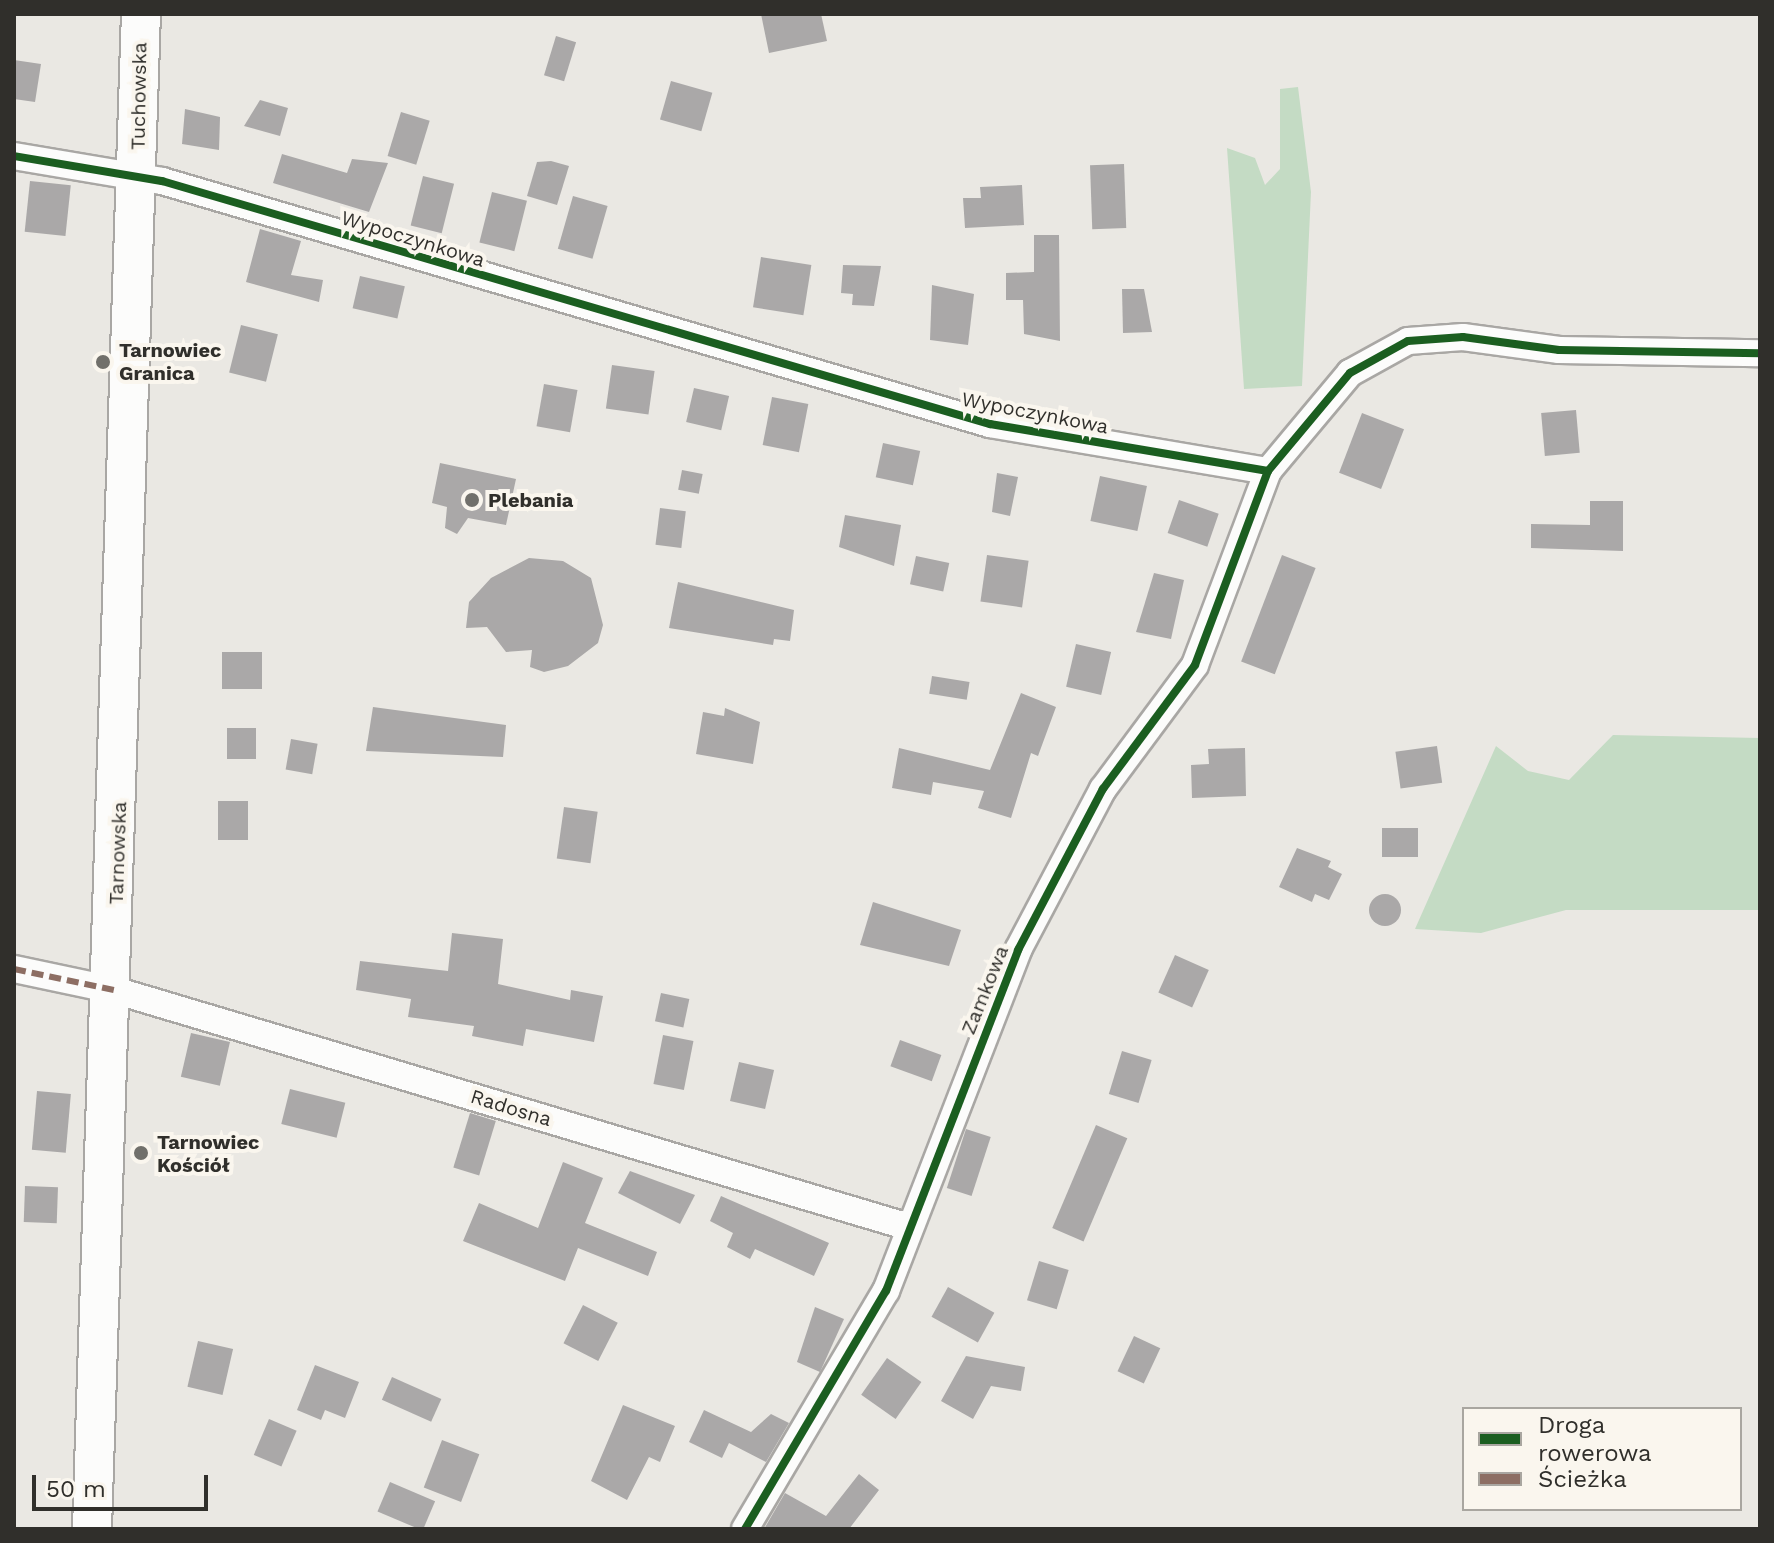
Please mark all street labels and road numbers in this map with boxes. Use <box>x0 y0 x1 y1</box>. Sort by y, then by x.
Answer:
street label: Tuchowska <box>126 42 152 150</box>
street label: Wypoczynkowa <box>338 206 488 272</box>
street label: Wypoczynkowa <box>960 387 1110 439</box>
street label: Tarnowska <box>104 801 132 905</box>
street label: Zamkowa <box>956 942 1014 1038</box>
street label: Radosna <box>468 1084 554 1132</box>

